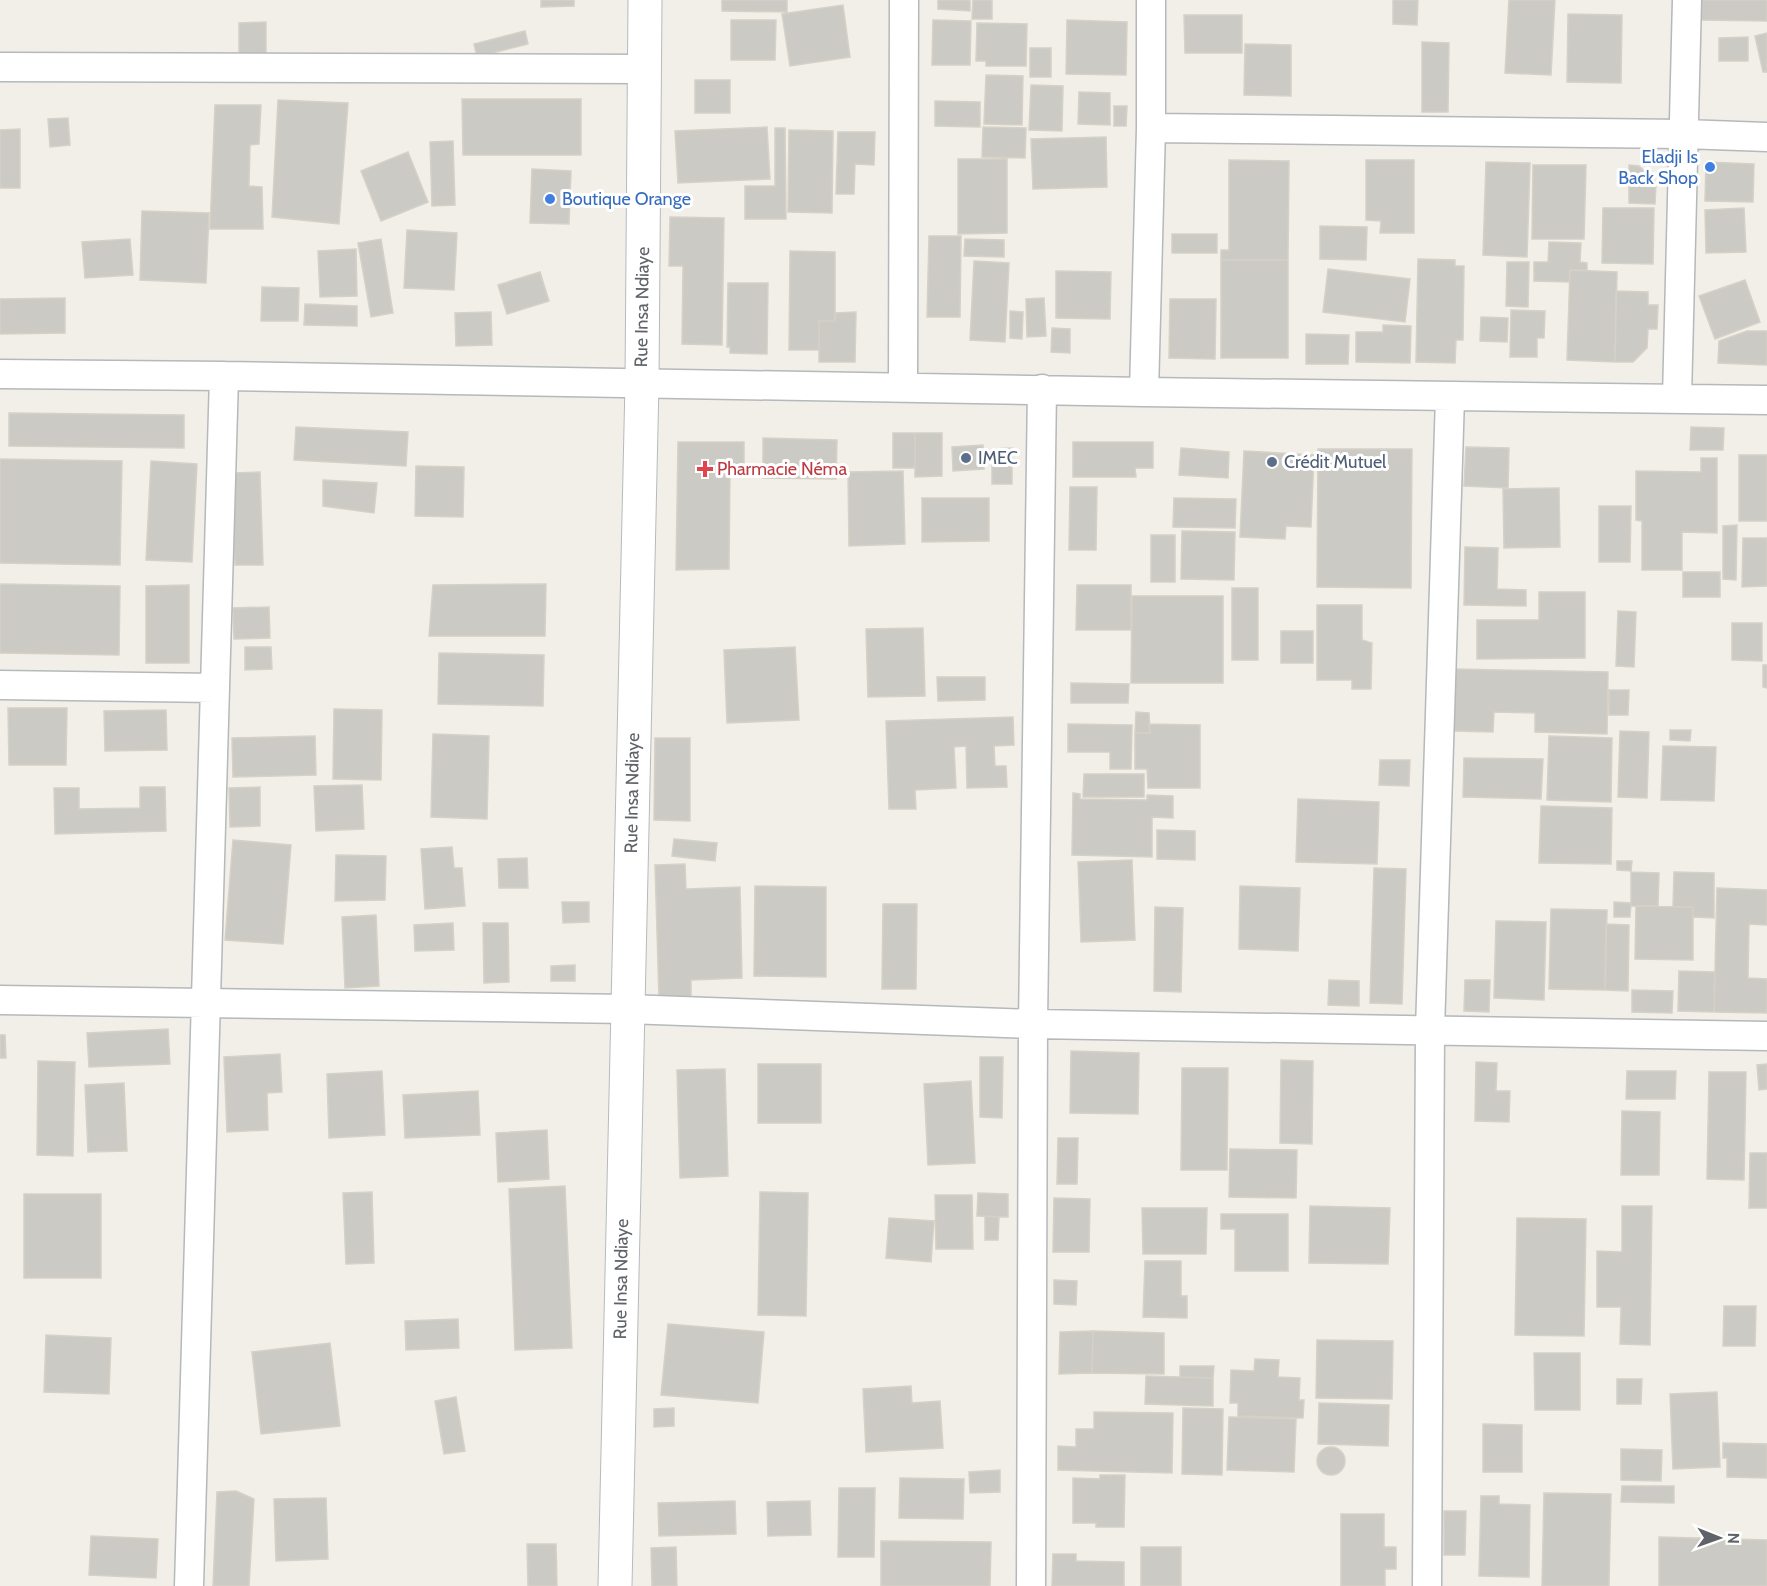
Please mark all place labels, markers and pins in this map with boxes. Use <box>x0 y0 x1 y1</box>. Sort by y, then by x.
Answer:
place label: Eladji Is Back Shop <box>1618 146 1698 189</box>
marker: Eladji Is Back Shop <box>1703 160 1717 174</box>
place label: Boutique Orange <box>562 188 691 210</box>
marker: Boutique Orange <box>543 192 557 206</box>
place label: IMEC <box>978 447 1018 469</box>
marker: IMEC <box>959 451 973 465</box>
place label: Crédit Mutuel <box>1284 451 1387 473</box>
marker: Crédit Mutuel <box>1265 455 1279 469</box>
place label: Pharmacie Néma <box>717 458 847 480</box>
marker: Pharmacie Néma <box>698 462 712 476</box>

